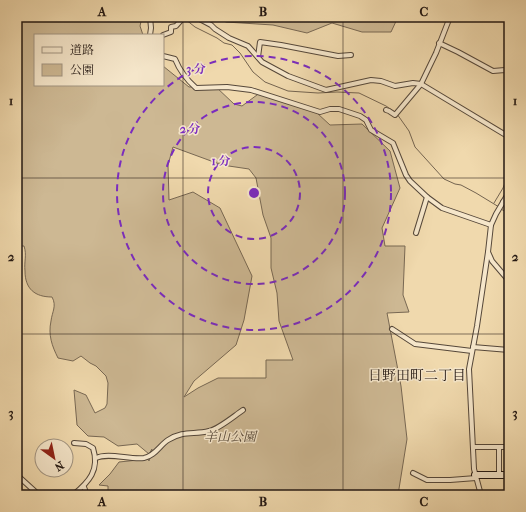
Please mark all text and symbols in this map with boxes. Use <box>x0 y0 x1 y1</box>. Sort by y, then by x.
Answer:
text: A <box>97 4 107 19</box>
text: B <box>259 4 268 19</box>
text: C <box>420 4 429 19</box>
legend <box>34 34 164 86</box>
text: 道路 <box>70 43 94 57</box>
text: 3 分 <box>186 62 206 77</box>
text: 公園 <box>70 63 94 77</box>
text: 1 <box>9 93 14 108</box>
text: 1 <box>513 93 518 108</box>
text: 2 分 <box>180 122 200 136</box>
text: 1 分 <box>212 154 230 168</box>
centre of rings <box>247 186 261 200</box>
text: 2 <box>8 249 15 264</box>
text: 2 <box>512 249 519 264</box>
district label: 日野田町二丁目 <box>368 367 466 384</box>
text: 3 <box>8 405 14 421</box>
text: 3 <box>512 405 518 421</box>
park label: 羊山公園 <box>204 429 258 444</box>
north arrow <box>34 438 74 478</box>
text: N <box>52 458 66 474</box>
text: A <box>97 494 107 509</box>
text: B <box>259 494 268 509</box>
text: C <box>420 494 429 509</box>

